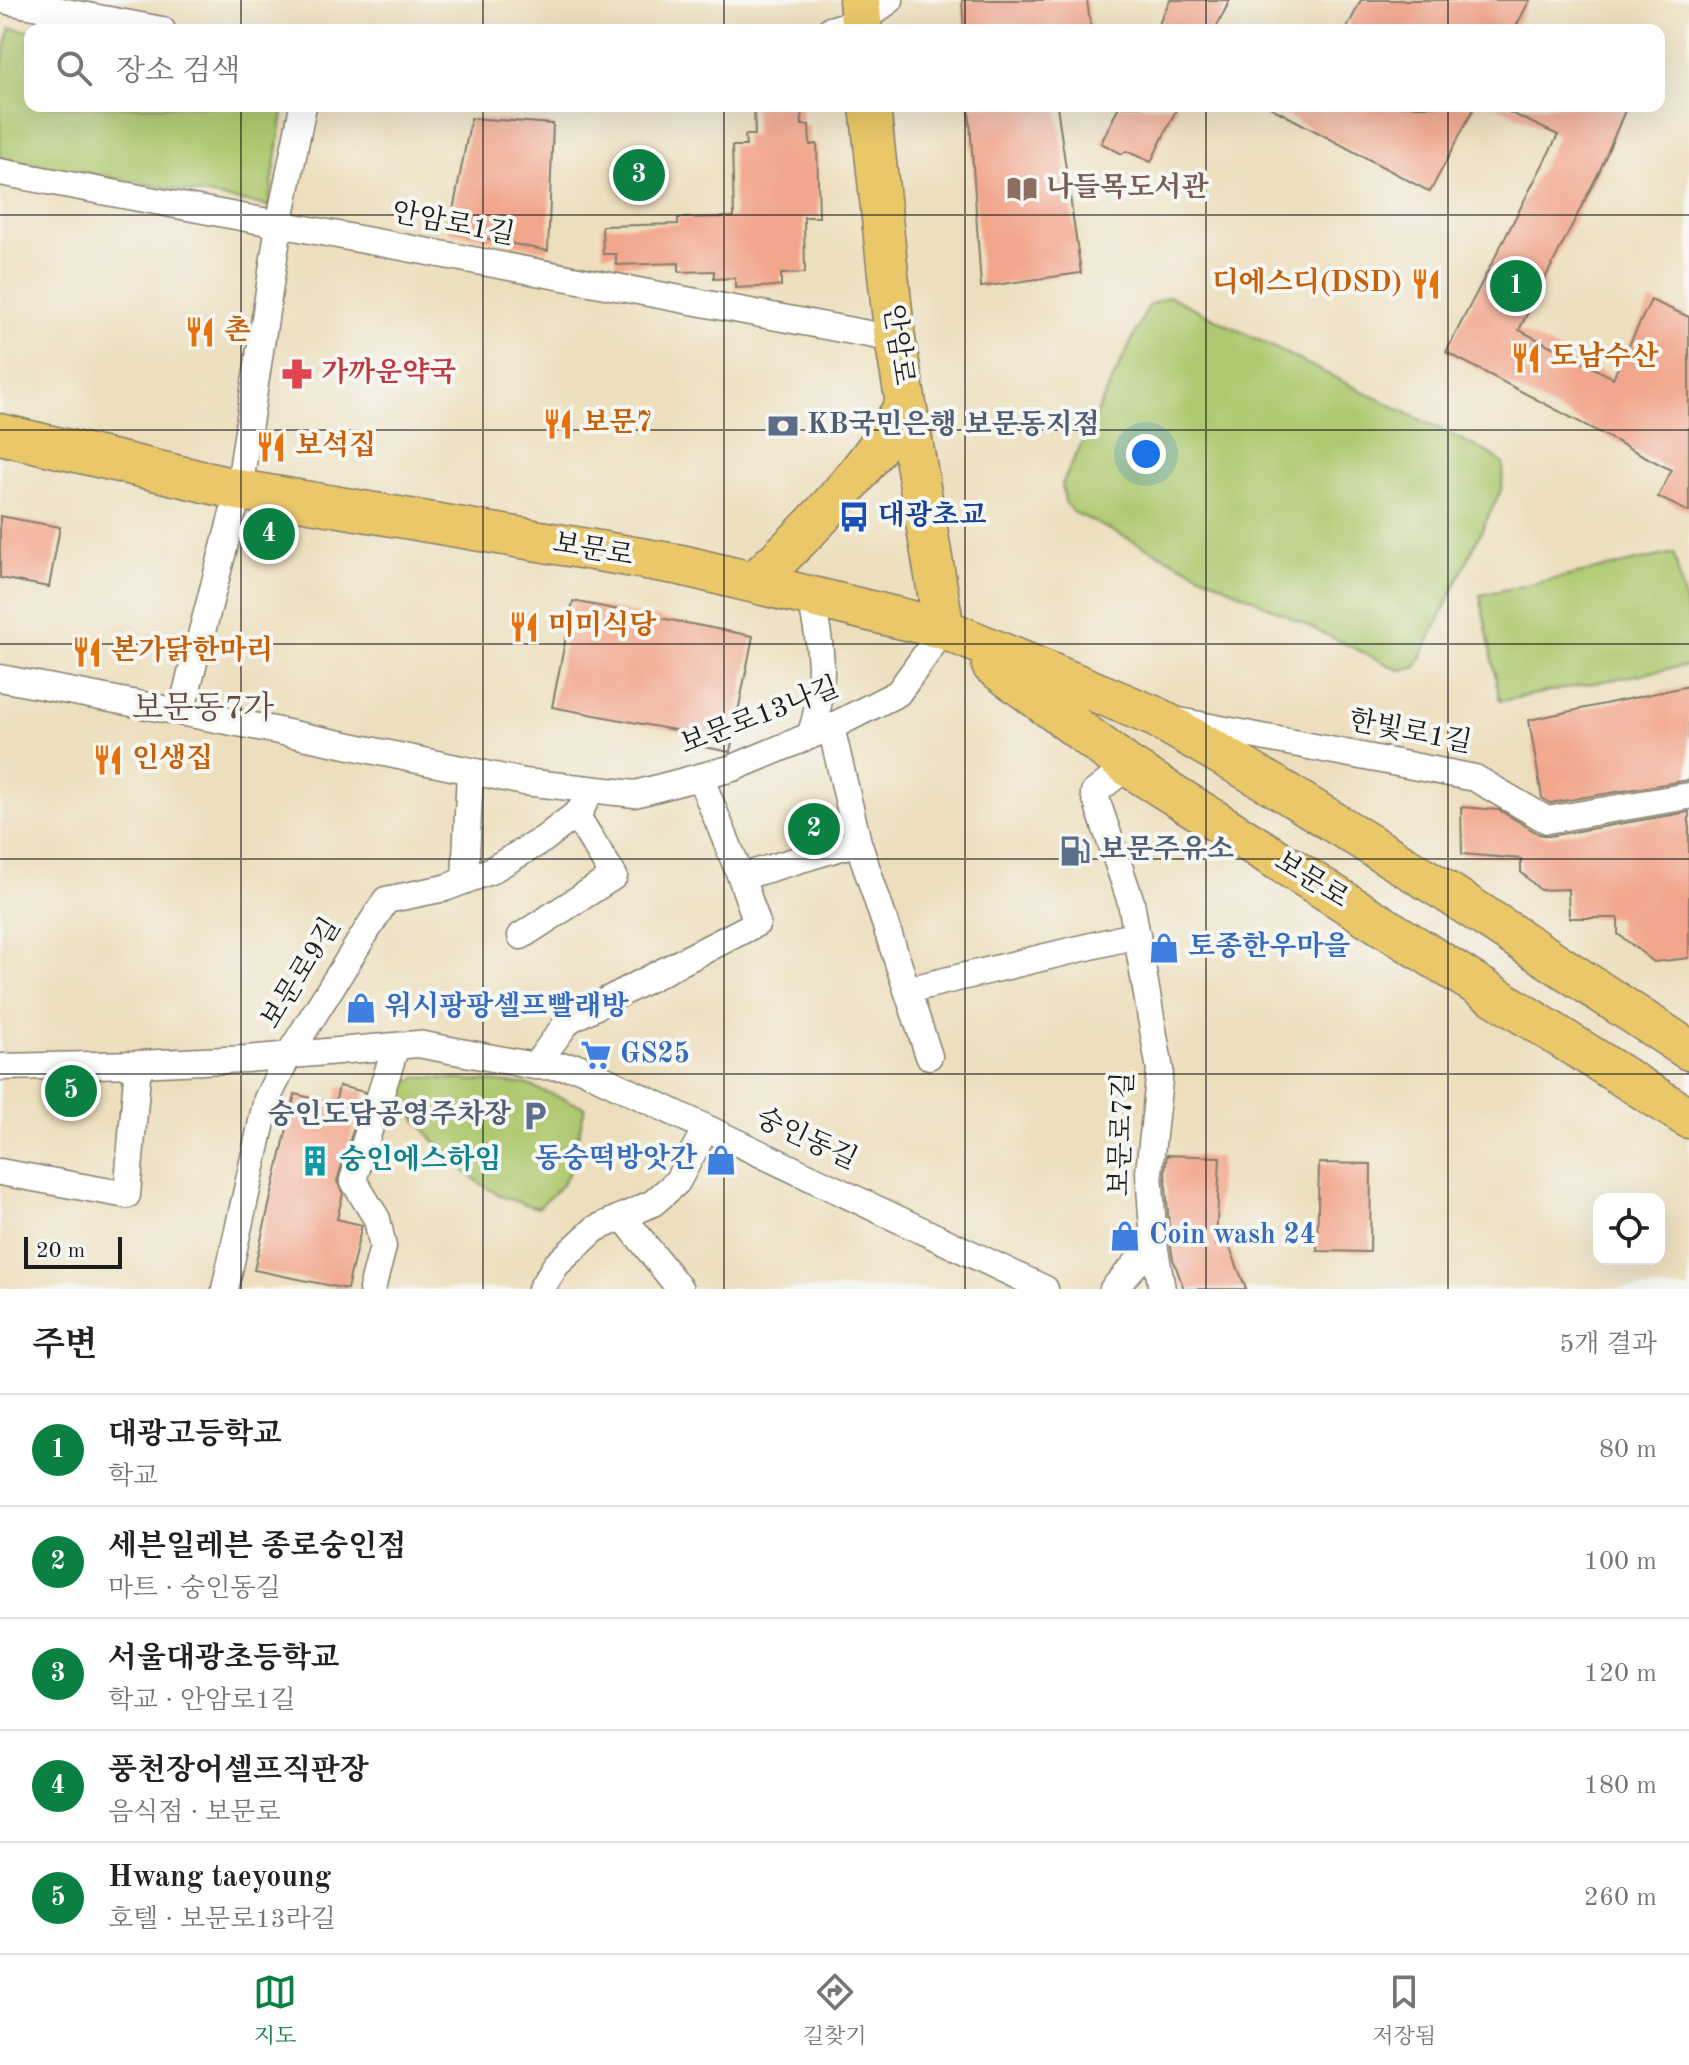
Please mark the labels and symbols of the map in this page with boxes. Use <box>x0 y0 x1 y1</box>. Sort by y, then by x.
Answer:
pin: 3 <box>613 145 665 205</box>
place label: 나들목도서관 <box>1046 171 1209 203</box>
library icon: 나들목도서관 <box>1005 172 1039 206</box>
street label: 안암로1길 <box>389 197 517 251</box>
pin: 1 <box>1490 256 1542 316</box>
place label: 디에스디(DSD) <box>1212 266 1402 298</box>
restaurant icon: 디에스디(DSD) <box>1409 267 1443 301</box>
street label: 안암로 <box>877 303 918 387</box>
restaurant icon: 촌 <box>183 315 217 349</box>
place label: 촌 <box>224 315 251 346</box>
place label: 도남수산 <box>1550 340 1659 372</box>
restaurant icon: 도남수산 <box>1509 341 1543 375</box>
place label: 가까운약국 <box>321 356 456 388</box>
pharmacy icon: 가까운약국 <box>280 357 314 391</box>
restaurant icon: 보문7 <box>541 407 575 441</box>
place label: 보문7 <box>582 408 652 438</box>
place label: KB국민은행 보문동지점 <box>807 408 1100 440</box>
bank icon: KB국민은행 보문동지점 <box>766 409 800 443</box>
place label: 보석집 <box>295 429 376 461</box>
restaurant icon: 보석집 <box>254 430 288 464</box>
your location <box>1126 434 1166 474</box>
place label: 대광초교 <box>878 499 986 531</box>
bus stop icon: 대광초교 <box>837 500 871 534</box>
pin: 4 <box>243 504 295 564</box>
street label: 보문로 <box>551 528 636 572</box>
place label: 미미식당 <box>548 609 657 641</box>
restaurant icon: 미미식당 <box>507 610 541 644</box>
place label: 본가닭한마리 <box>111 634 273 666</box>
restaurant icon: 본가닭한마리 <box>70 635 104 669</box>
street label: 보문로13나길 <box>676 672 843 760</box>
district label: 보문동7가 <box>132 690 274 726</box>
street label: 한빛로1길 <box>1346 705 1474 759</box>
place label: 인생집 <box>132 742 213 774</box>
restaurant icon: 인생집 <box>91 743 125 777</box>
pin: 2 <box>788 799 840 859</box>
fuel station icon: 보문주유소 <box>1058 834 1092 868</box>
place label: 보문주유소 <box>1099 835 1234 865</box>
street label: 보문로 <box>1269 846 1354 914</box>
street label: 보문로9길 <box>255 913 347 1034</box>
place label: 토종한우마을 <box>1188 930 1350 962</box>
shop icon: 토종한우마을 <box>1147 931 1181 965</box>
place label: 워시팡팡셀프빨래방 <box>385 990 629 1022</box>
shop icon: 워시팡팡셀프빨래방 <box>344 991 378 1025</box>
supermarket icon: GS25 <box>579 1038 613 1072</box>
place label: GS25 <box>620 1041 690 1069</box>
pin: 5 <box>45 1061 97 1121</box>
street label: 보문로7길 <box>1105 1071 1139 1197</box>
place label: 숭인도담공영주차장 <box>268 1098 512 1130</box>
parking icon: 숭인도담공영주차장 <box>518 1099 552 1133</box>
street label: 숭인동길 <box>751 1102 862 1176</box>
place label: 동숭떡방앗간 <box>535 1142 698 1174</box>
place label: 숭인에스하임 <box>339 1143 501 1175</box>
shop icon: 동숭떡방앗간 <box>704 1143 738 1177</box>
building icon: 숭인에스하임 <box>298 1144 332 1178</box>
shop icon: Coin wash 24 <box>1108 1219 1142 1253</box>
place label: Coin wash 24 <box>1149 1222 1316 1250</box>
scale bar <box>24 1233 122 1269</box>

